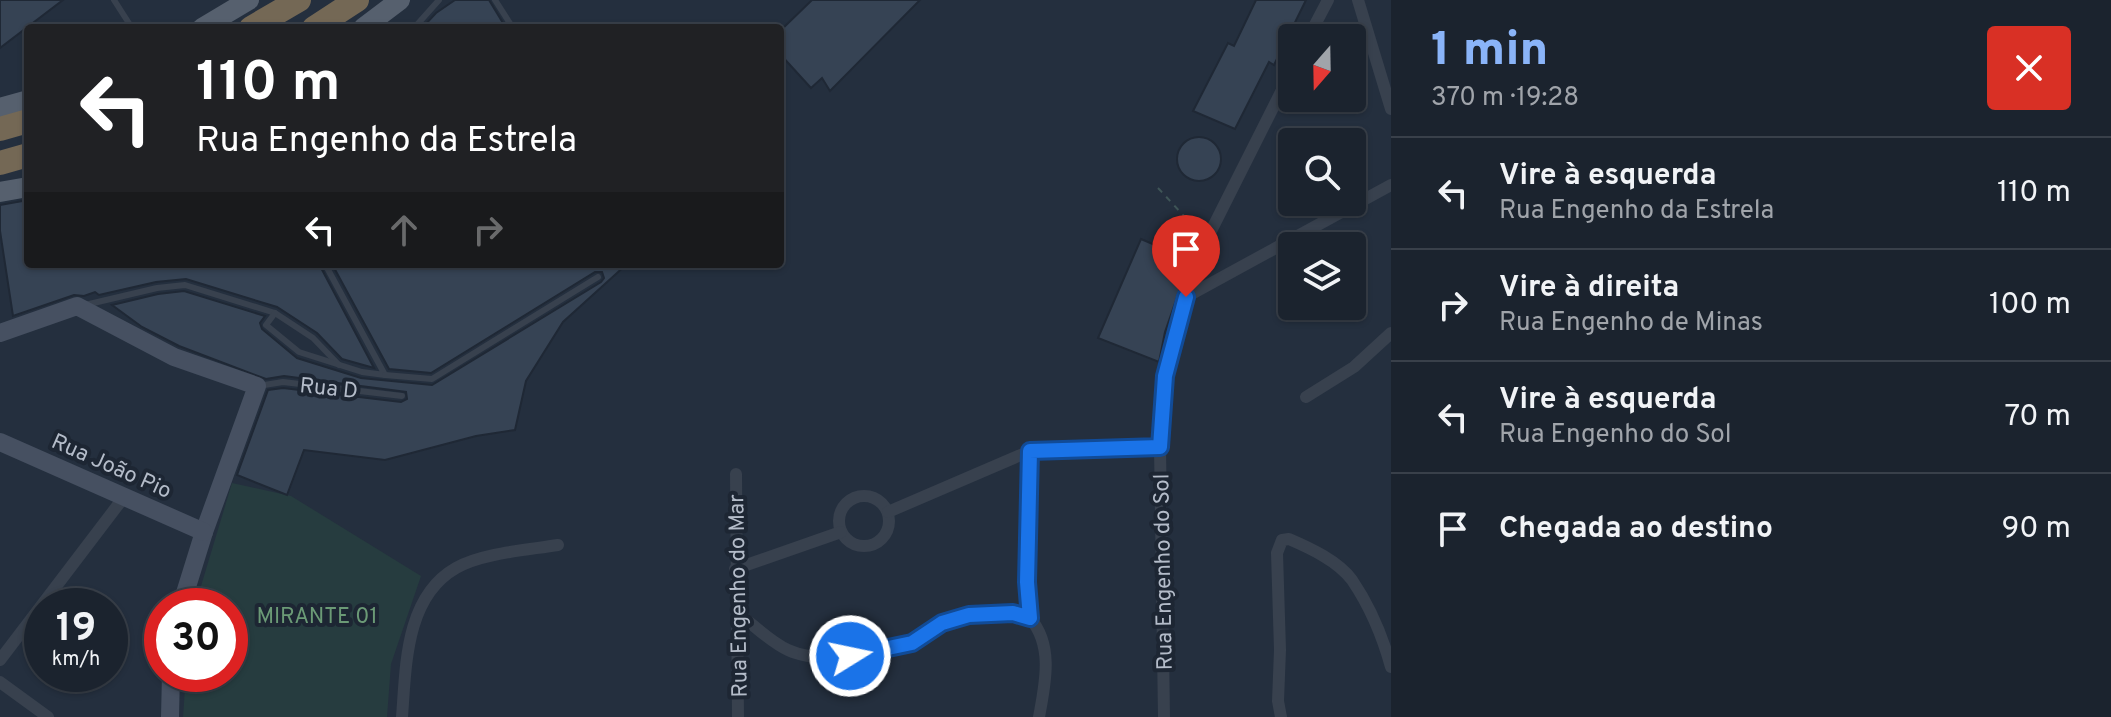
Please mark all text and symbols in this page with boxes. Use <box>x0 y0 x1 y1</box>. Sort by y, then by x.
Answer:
text: 1 min <box>1431 22 1548 82</box>
north arrow <box>1278 24 1366 112</box>
map controls <box>1278 24 1366 320</box>
button: close <box>1987 26 2071 110</box>
text: 110 m <box>196 50 341 120</box>
icon: left <box>64 56 168 160</box>
text: 370 m · 19:28 <box>1431 82 1579 115</box>
text: Rua Engenho da Estrela <box>196 119 577 165</box>
button: search <box>1278 128 1366 216</box>
text: Vire à esquerda <box>1499 158 1716 195</box>
icon: left <box>1431 171 1475 215</box>
text: 110 m <box>1997 175 2071 212</box>
text: Rua Engenho da Estrela <box>1499 195 1774 228</box>
icon: left <box>298 208 342 252</box>
icon: ahead <box>382 208 426 252</box>
icon: right <box>466 208 510 252</box>
pin <box>1152 215 1220 297</box>
icon: arrive <box>1164 227 1208 271</box>
button: layers <box>1278 232 1366 320</box>
text: Vire à direita <box>1499 270 1679 307</box>
icon: right <box>1431 283 1475 327</box>
text: 100 m <box>1989 287 2071 324</box>
text: Rua Engenho de Minas <box>1499 307 1763 340</box>
street label: Rua D <box>298 373 359 406</box>
text: Vire à esquerda <box>1499 382 1716 419</box>
icon: left <box>1431 395 1475 439</box>
text: 70 m <box>2005 399 2071 436</box>
text: Rua Engenho do Sol <box>1499 419 1732 452</box>
street label: Rua João Pio <box>47 429 175 506</box>
street label: Rua Engenho do Sol <box>1149 473 1180 671</box>
street label: Rua Engenho do Mar <box>724 494 755 698</box>
icon: arrive <box>1431 507 1475 551</box>
text: Chegada ao destino <box>1499 511 1773 548</box>
text: 90 m <box>2002 511 2071 548</box>
speed limit sign: 30 <box>144 588 248 692</box>
park label: MIRANTE 01 <box>256 604 378 631</box>
text: 19 <box>56 605 96 655</box>
position arrow <box>808 614 892 698</box>
text: km/h <box>52 647 100 673</box>

